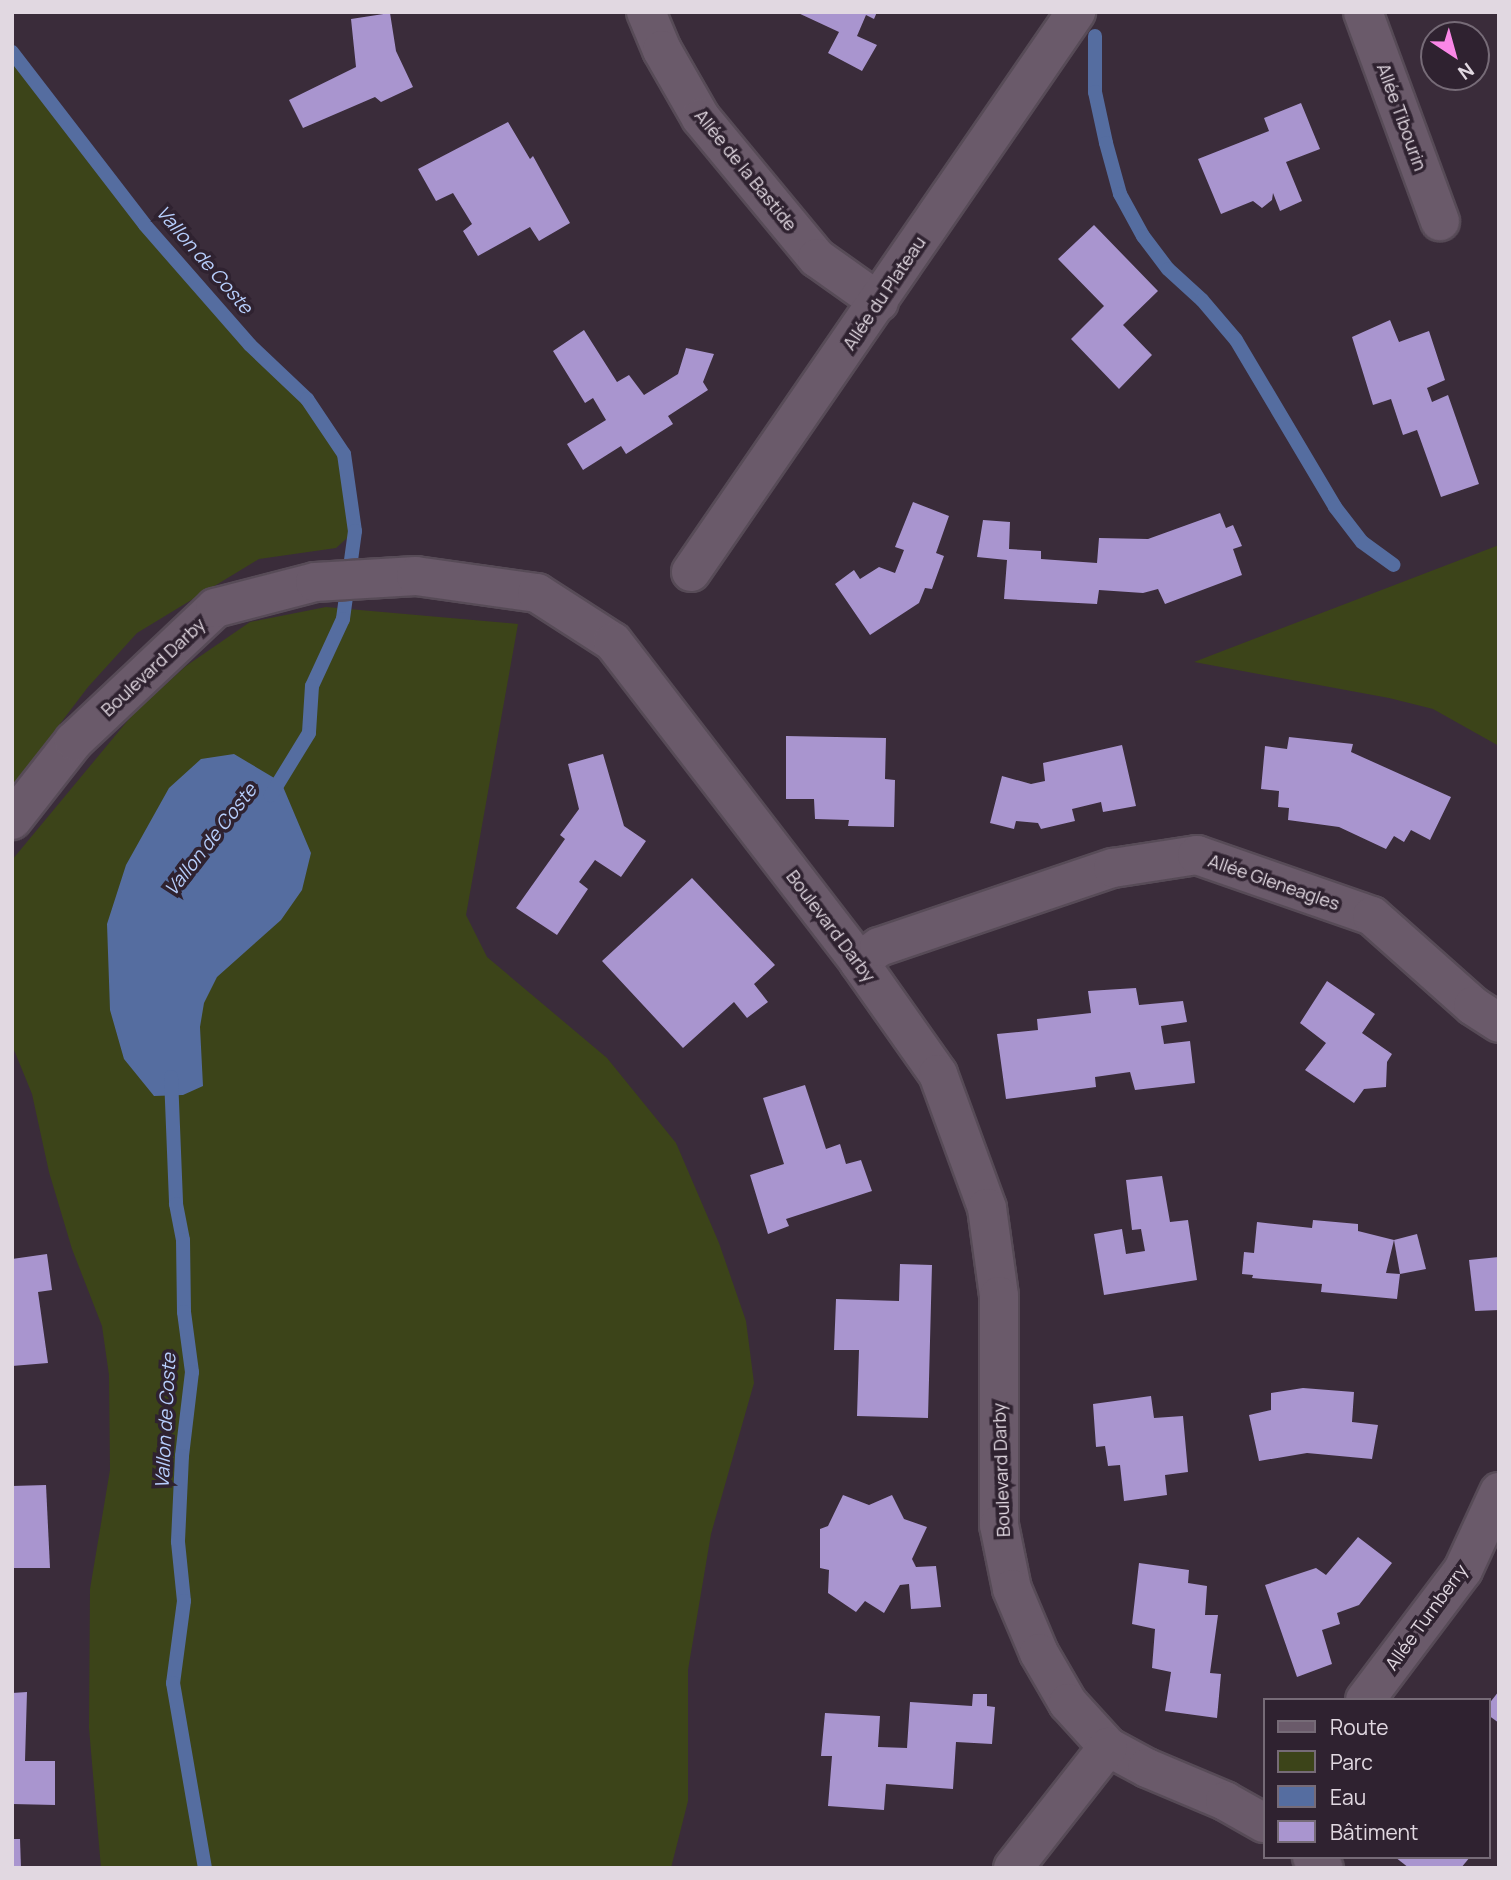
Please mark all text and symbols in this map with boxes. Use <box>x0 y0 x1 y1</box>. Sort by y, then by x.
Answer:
north arrow <box>1420 21 1490 91</box>
text: N <box>1453 57 1479 86</box>
street label: Allée Tibourin <box>1373 60 1431 174</box>
street label: Allée de la Bastide <box>690 105 802 235</box>
water label: Vallon de Coste <box>151 201 257 319</box>
street label: Allée du Plateau <box>838 232 930 354</box>
street label: Boulevard Darby <box>97 613 209 721</box>
water label: Vallon de Coste <box>160 780 262 900</box>
street label: Allée Gleneagles <box>1206 849 1342 915</box>
street label: Boulevard Darby <box>782 866 880 986</box>
water label: Vallon de Coste <box>151 1353 181 1489</box>
street label: Boulevard Darby <box>988 1403 1014 1537</box>
street label: Allée Turnberry <box>1380 1560 1472 1674</box>
legend <box>1262 1698 1490 1859</box>
text: Route <box>1330 1713 1388 1741</box>
text: Parc <box>1330 1748 1373 1776</box>
text: Eau <box>1330 1783 1366 1811</box>
text: Bâtiment <box>1330 1818 1418 1846</box>

